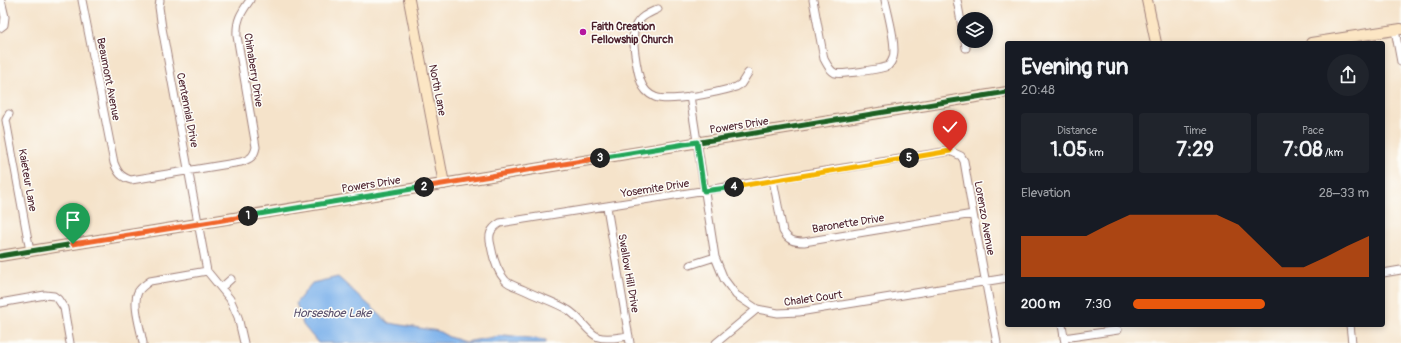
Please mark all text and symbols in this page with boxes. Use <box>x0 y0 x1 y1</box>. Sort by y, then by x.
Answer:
map controls <box>957 12 993 48</box>
button: layers <box>957 12 993 48</box>
place label: Faith Creation Fellowship Church <box>591 20 673 46</box>
marker: Faith Creation Fellowship Church <box>578 27 588 37</box>
street label: Chinaberry Drive <box>241 32 266 108</box>
street label: Beaumont Avenue <box>94 37 123 122</box>
text: Evening run <box>1021 53 1129 81</box>
button: share <box>1327 54 1369 96</box>
street label: North Lane <box>426 63 449 117</box>
street label: Centennial Drive <box>174 72 201 149</box>
text: 20:48 <box>1021 82 1055 98</box>
pin <box>933 110 967 151</box>
street label: Powers Drive <box>709 114 770 137</box>
icon: check <box>939 116 961 138</box>
text: Distance <box>1057 124 1097 137</box>
text: Time <box>1184 124 1207 137</box>
text: Pace <box>1302 124 1324 137</box>
text: 1.05 <box>1050 137 1087 162</box>
text: 7:29 <box>1176 137 1214 162</box>
text: 7:08 <box>1283 137 1322 162</box>
text: km <box>1087 146 1104 159</box>
text: /km <box>1322 146 1343 159</box>
street label: Kaieteur Lane <box>16 148 40 213</box>
pin: 3 <box>590 148 610 168</box>
pin: 5 <box>899 148 919 168</box>
text: 3 <box>597 151 603 164</box>
text: 5 <box>906 151 912 164</box>
street label: Powers Drive <box>341 173 402 196</box>
pin: 2 <box>414 177 434 197</box>
street label: Yosemite Drive <box>619 177 691 200</box>
pin: 4 <box>724 177 744 197</box>
text: 2 <box>421 180 427 193</box>
text: 4 <box>731 180 737 193</box>
street label: Lorenzo Avenue <box>972 180 998 257</box>
text: Elevation <box>1021 185 1071 201</box>
text: 28–33 m <box>1319 185 1369 201</box>
pin <box>56 203 90 244</box>
pin: 1 <box>238 206 258 226</box>
icon: arrive <box>62 209 84 231</box>
text: 1 <box>246 209 250 222</box>
street label: Baronette Drive <box>811 211 886 236</box>
street label: Swallow Hill Drive <box>615 233 642 314</box>
street label: Chalet Court <box>783 288 844 309</box>
text: 200 m <box>1021 296 1060 312</box>
text: 7:30 <box>1085 296 1111 312</box>
water label: Horseshoe Lake <box>293 306 372 321</box>

